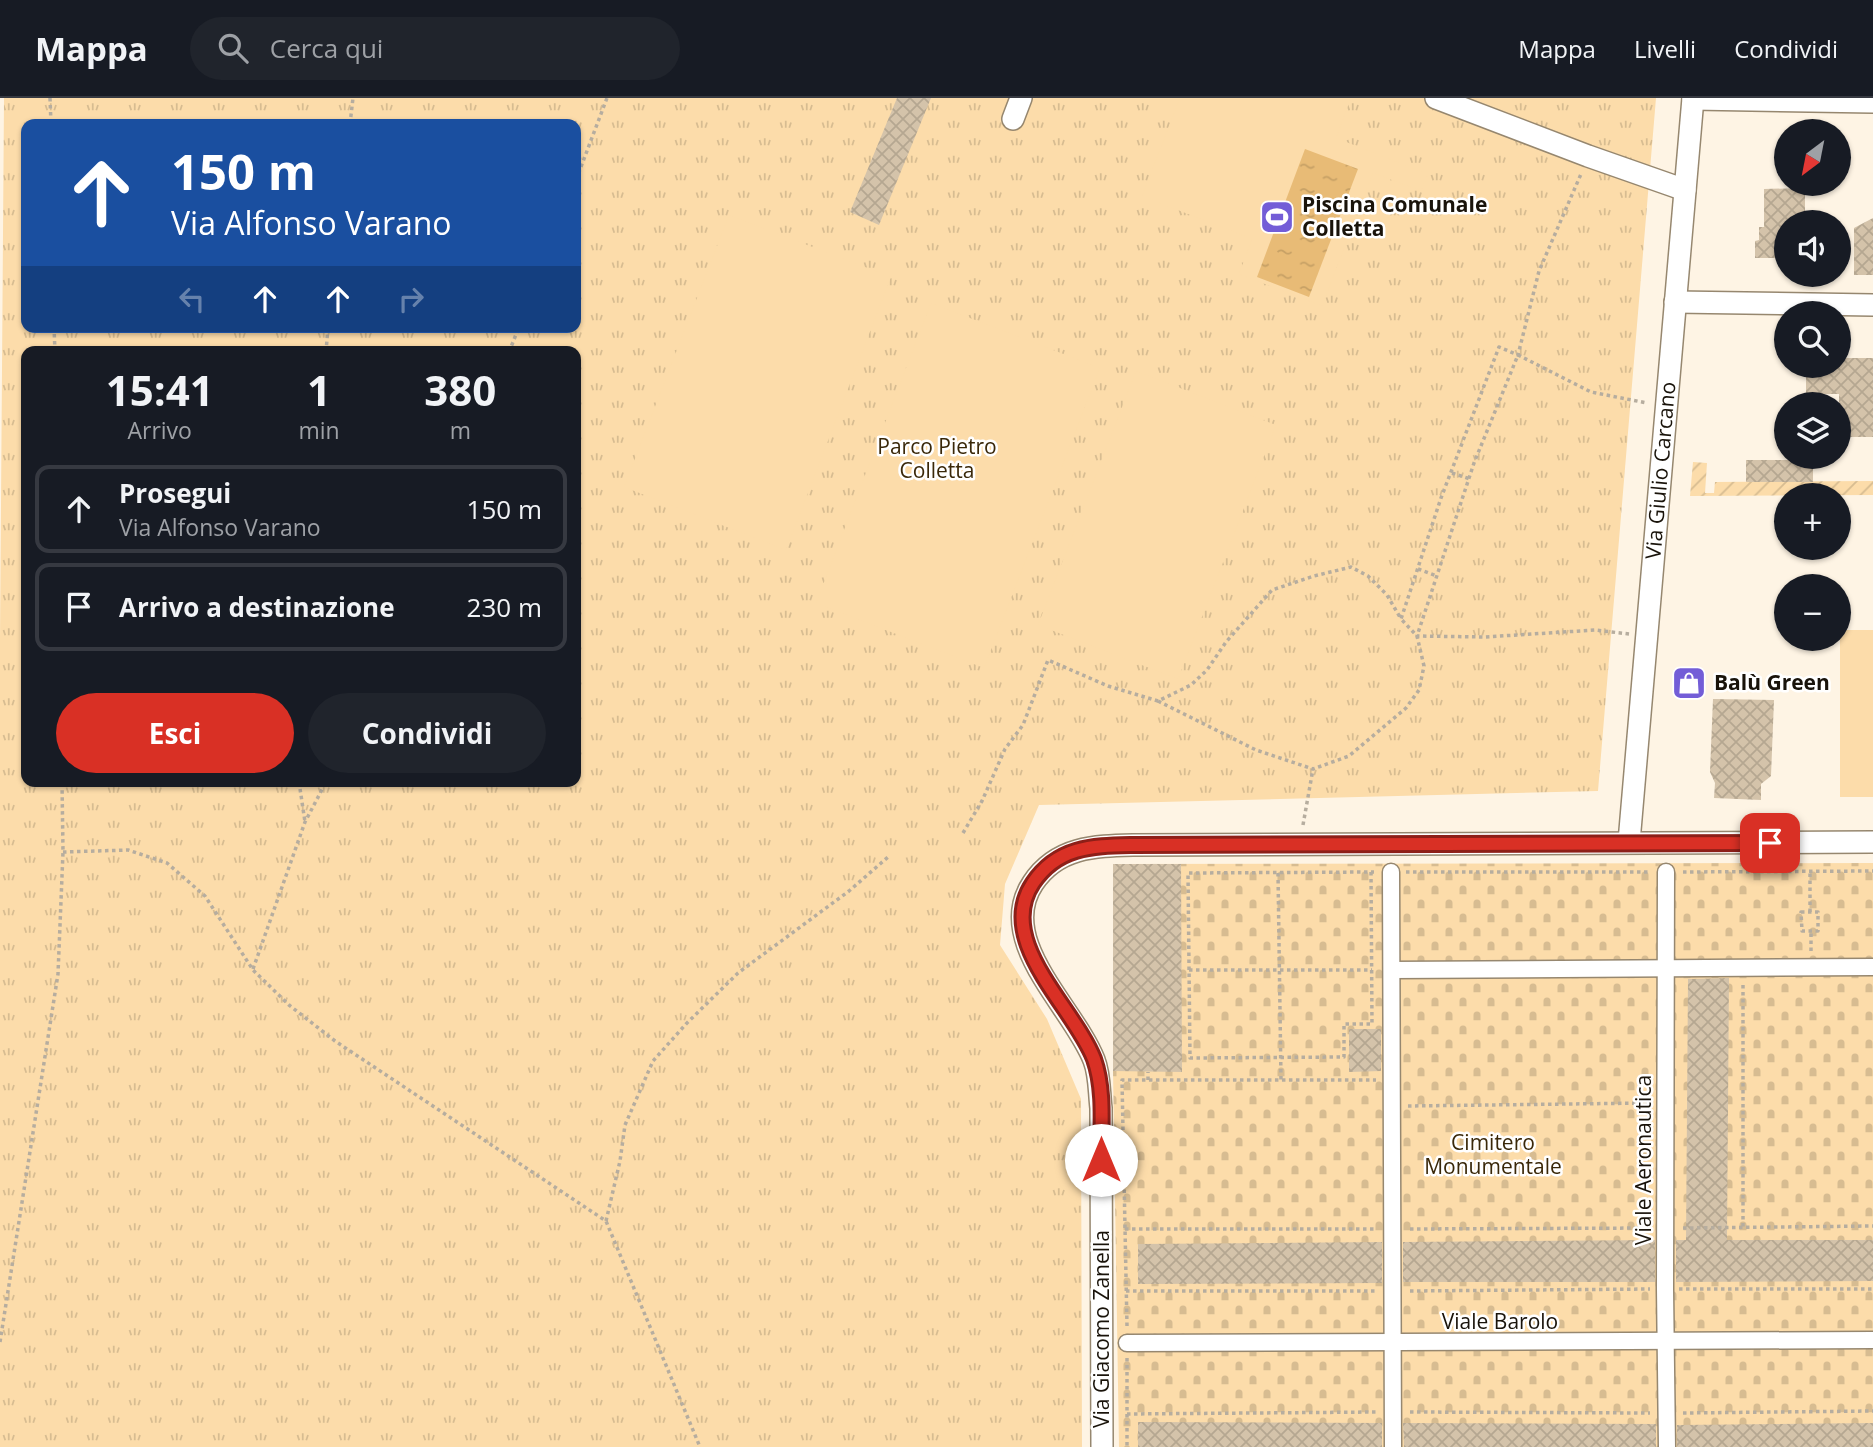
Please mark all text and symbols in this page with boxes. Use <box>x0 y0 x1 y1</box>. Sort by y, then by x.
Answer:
search box <box>190 17 680 80</box>
text: Mappa <box>35 26 148 71</box>
icon: search <box>214 29 252 67</box>
text: Cerca qui <box>270 30 383 66</box>
text: Mappa <box>1518 32 1596 65</box>
text: Livelli <box>1634 32 1696 65</box>
text: Condividi <box>1734 32 1838 65</box>
north arrow <box>1774 119 1852 196</box>
map controls <box>1774 119 1851 651</box>
text: 150 m <box>171 138 316 204</box>
icon: ahead <box>56 147 147 238</box>
place label: Piscina Comunale Colletta <box>1302 190 1487 242</box>
sports icon: Piscina Comunale Colletta <box>1258 198 1296 236</box>
text: Via Alfonso Varano <box>171 201 452 244</box>
button: sound <box>1774 210 1851 287</box>
icon: left <box>173 280 211 318</box>
icon: ahead <box>246 280 284 318</box>
icon: ahead <box>319 280 357 318</box>
icon: right <box>392 280 430 318</box>
button: search <box>1774 301 1851 378</box>
text: 15:41 <box>106 361 214 418</box>
text: 1 <box>307 361 331 418</box>
text: 380 <box>424 361 496 418</box>
street label: Via Giulio Carcano <box>1638 380 1682 560</box>
button: layers <box>1774 392 1851 469</box>
text: Arrivo <box>127 414 192 446</box>
text: min <box>298 414 340 446</box>
text: m <box>450 414 471 446</box>
park label: Parco Pietro Colletta <box>877 432 997 484</box>
text: Prosegui <box>119 475 231 511</box>
button: + <box>1774 483 1851 560</box>
icon: ahead <box>60 490 98 528</box>
text: 150 m <box>467 491 542 527</box>
text: Via Alfonso Varano <box>119 511 321 543</box>
button: − <box>1774 574 1851 651</box>
icon: arrive <box>60 588 98 626</box>
text: Arrivo a destinazione <box>119 589 395 625</box>
text: 230 m <box>467 589 542 625</box>
shop icon: Balù Green <box>1670 664 1708 702</box>
place label: Balù Green <box>1714 668 1830 696</box>
button: Esci <box>56 693 294 773</box>
button: Condividi <box>308 693 546 773</box>
pin <box>1740 813 1800 873</box>
icon: arrive <box>1751 824 1789 862</box>
street label: Viale Aeronautica <box>1629 1075 1657 1245</box>
position arrow <box>1064 1123 1138 1197</box>
park label: Cimitero Monumentale <box>1424 1128 1562 1180</box>
street label: Via Giacomo Zanella <box>1087 1230 1115 1428</box>
street label: Viale Barolo <box>1442 1307 1558 1335</box>

